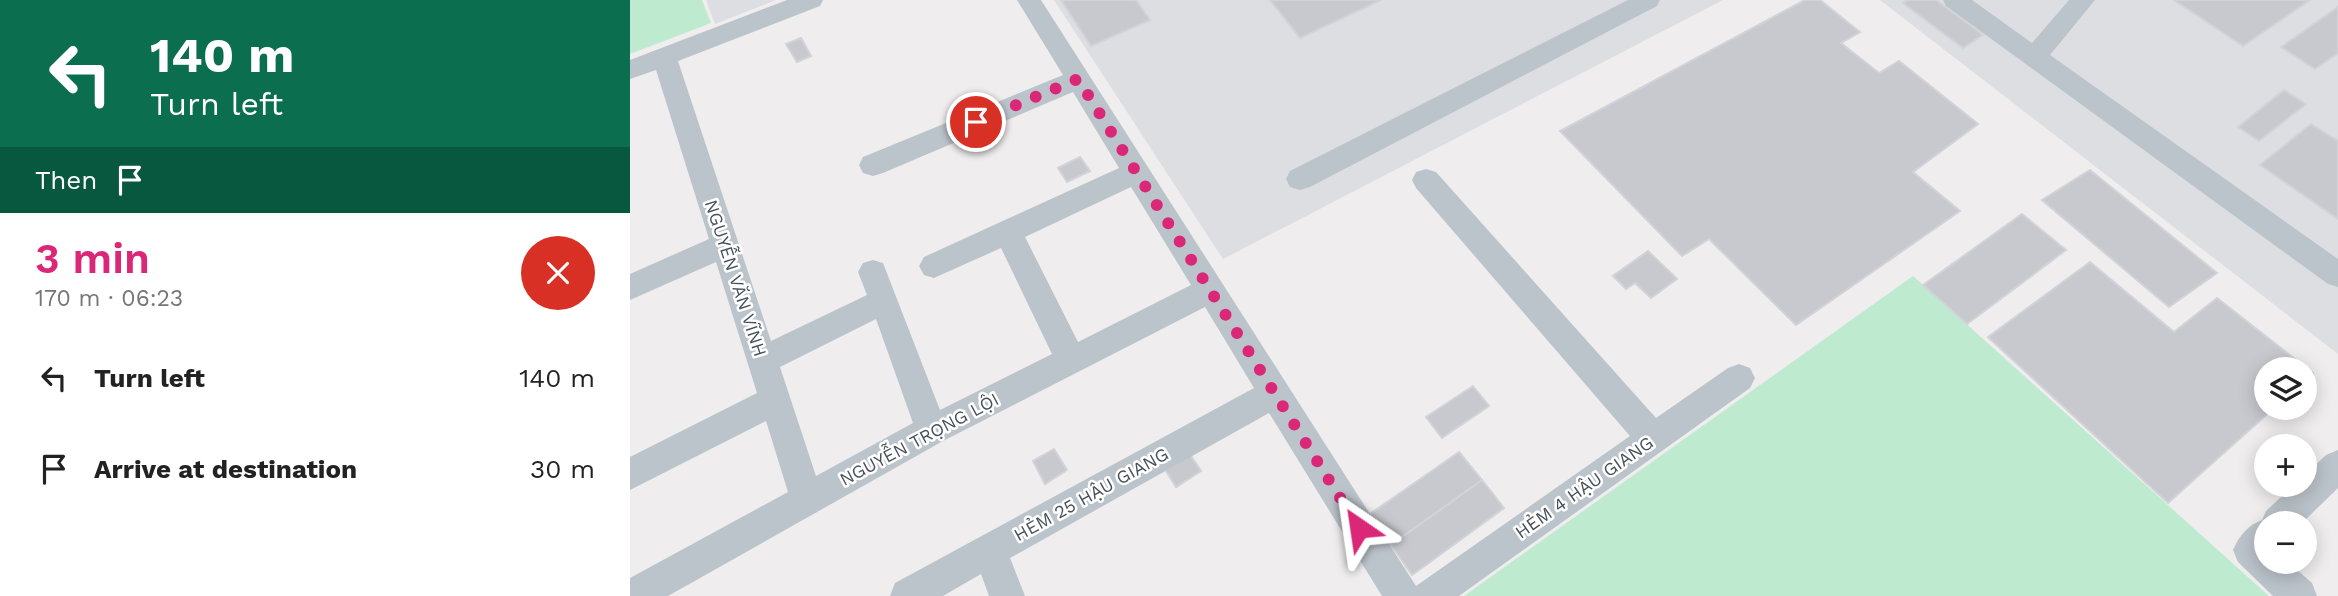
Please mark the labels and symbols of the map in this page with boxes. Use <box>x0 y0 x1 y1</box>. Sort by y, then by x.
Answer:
pin <box>946 92 1006 152</box>
street label: NGUYỄN VĂN VĨNH <box>701 196 773 359</box>
street label: NGUYỄN TRỌNG LỘI <box>835 386 1002 490</box>
street label: HẺM 4 HẬU GIANG <box>1511 432 1657 542</box>
street label: HẺM 25 HẬU GIANG <box>1010 443 1172 545</box>
position arrow <box>1322 491 1396 565</box>

